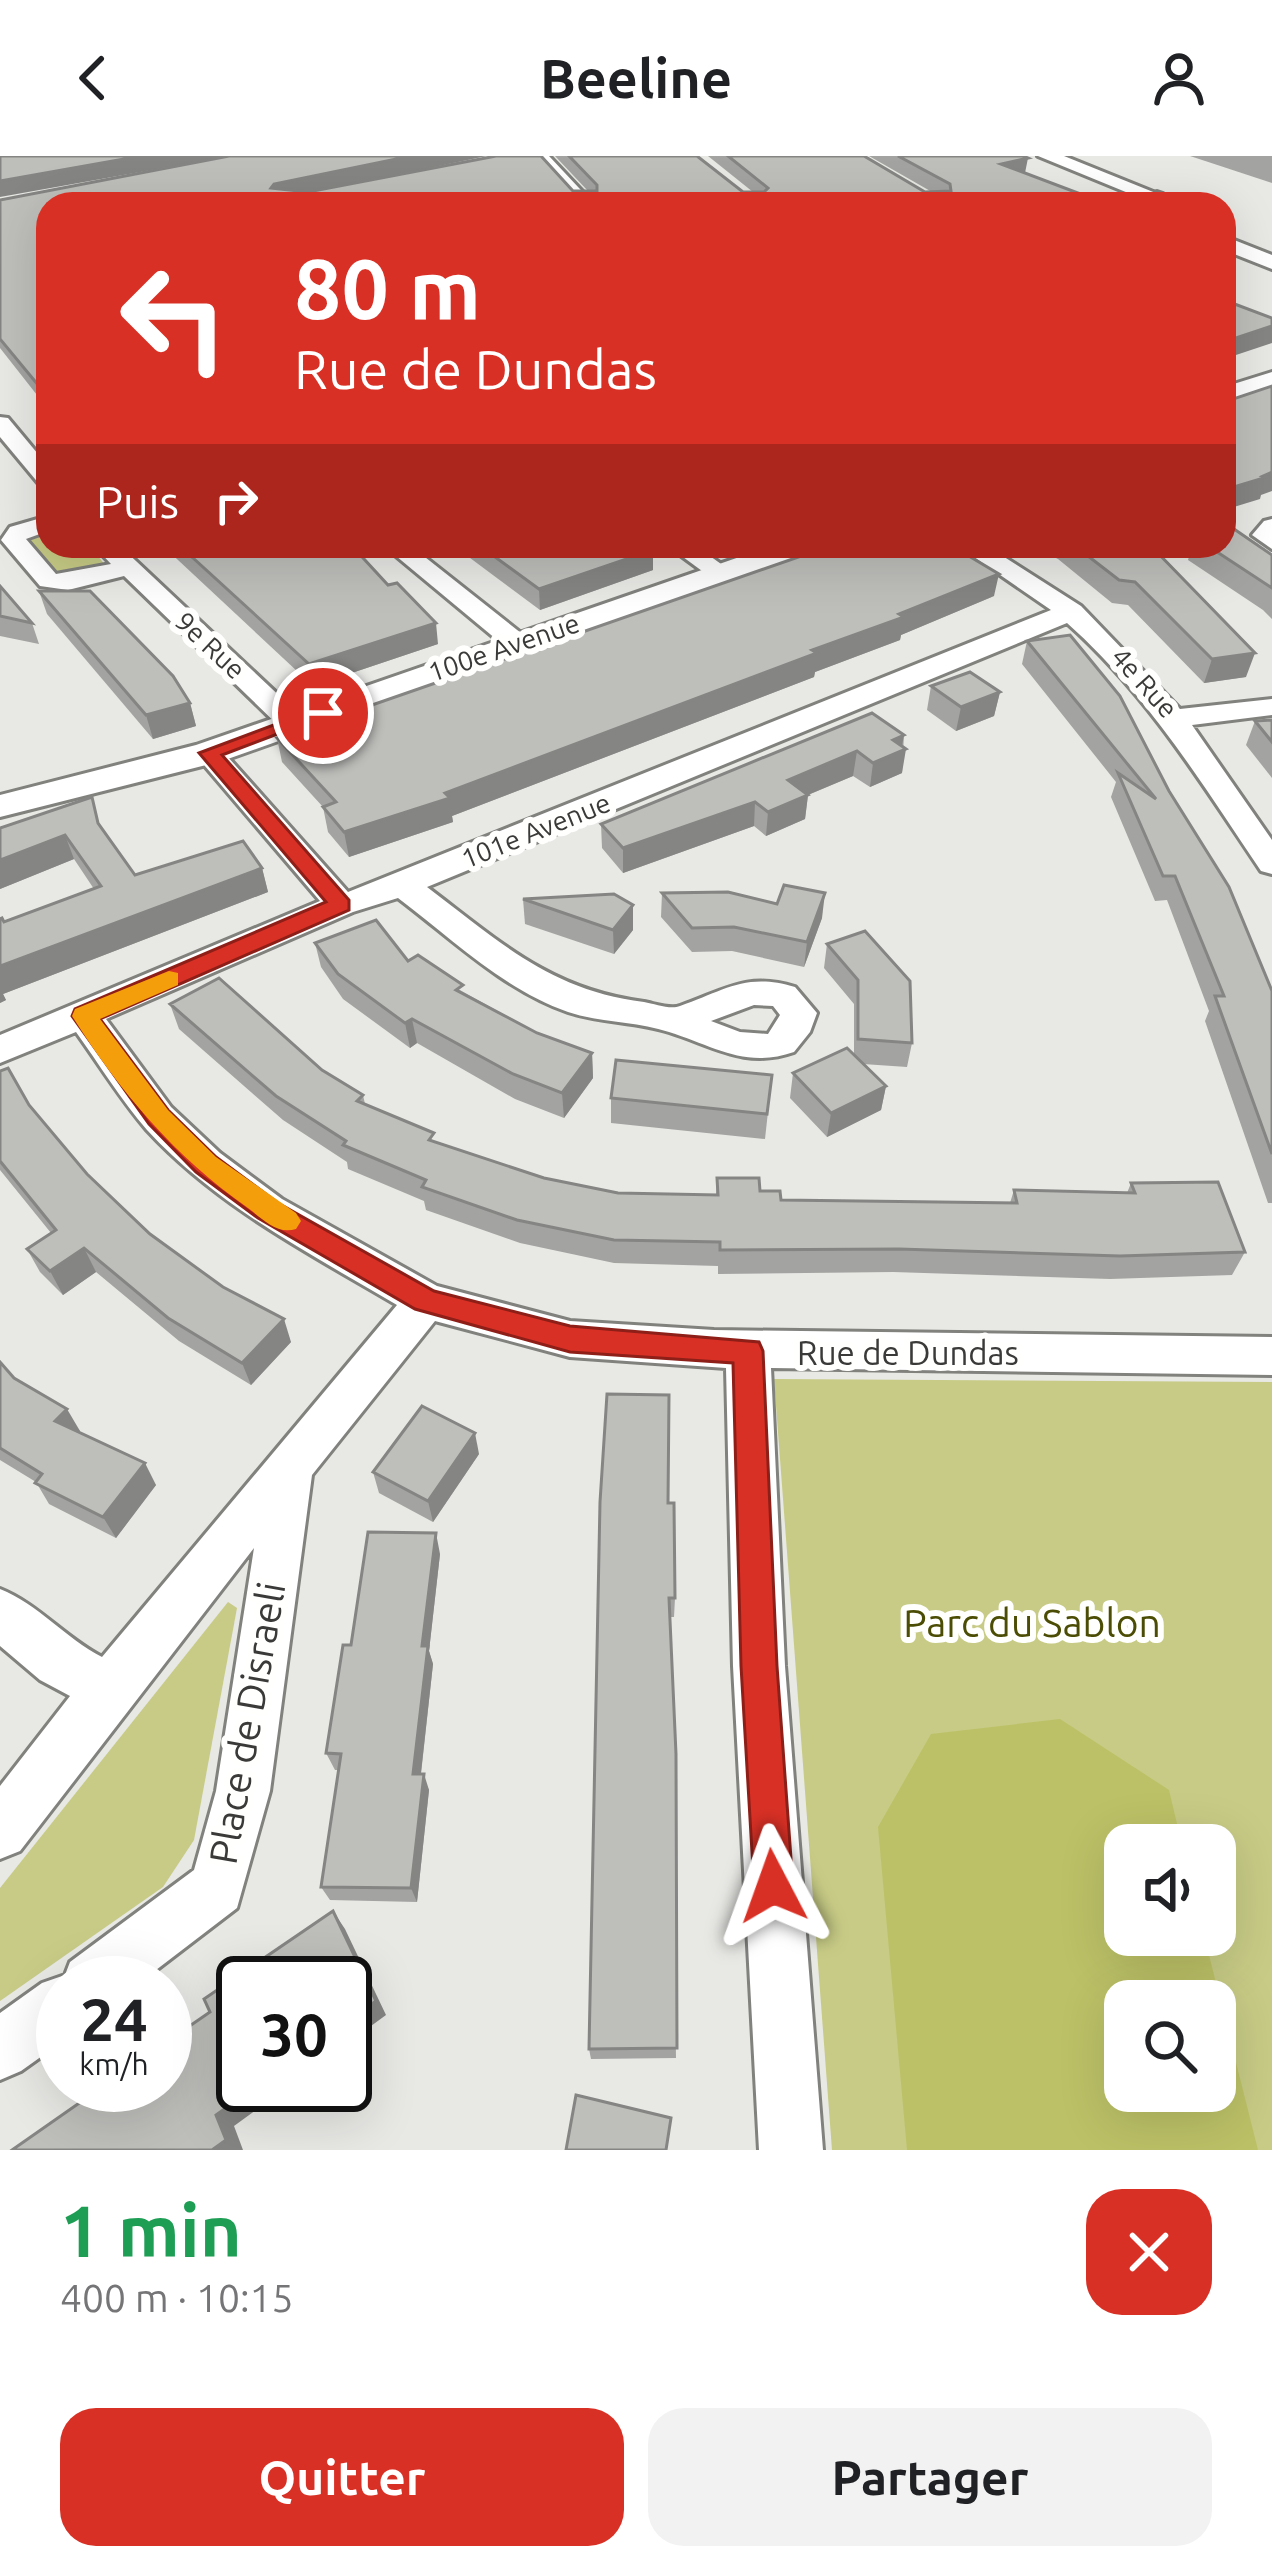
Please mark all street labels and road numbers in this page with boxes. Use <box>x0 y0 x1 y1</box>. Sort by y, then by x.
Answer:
street label: 9e Rue <box>170 606 251 685</box>
street label: 100e Avenue <box>424 607 583 687</box>
street label: 4e Rue <box>1106 641 1184 723</box>
street label: 101e Avenue <box>457 787 614 874</box>
street label: Rue de Dundas <box>797 1334 1019 1371</box>
street label: Place de Disraeli <box>201 1579 292 1867</box>

